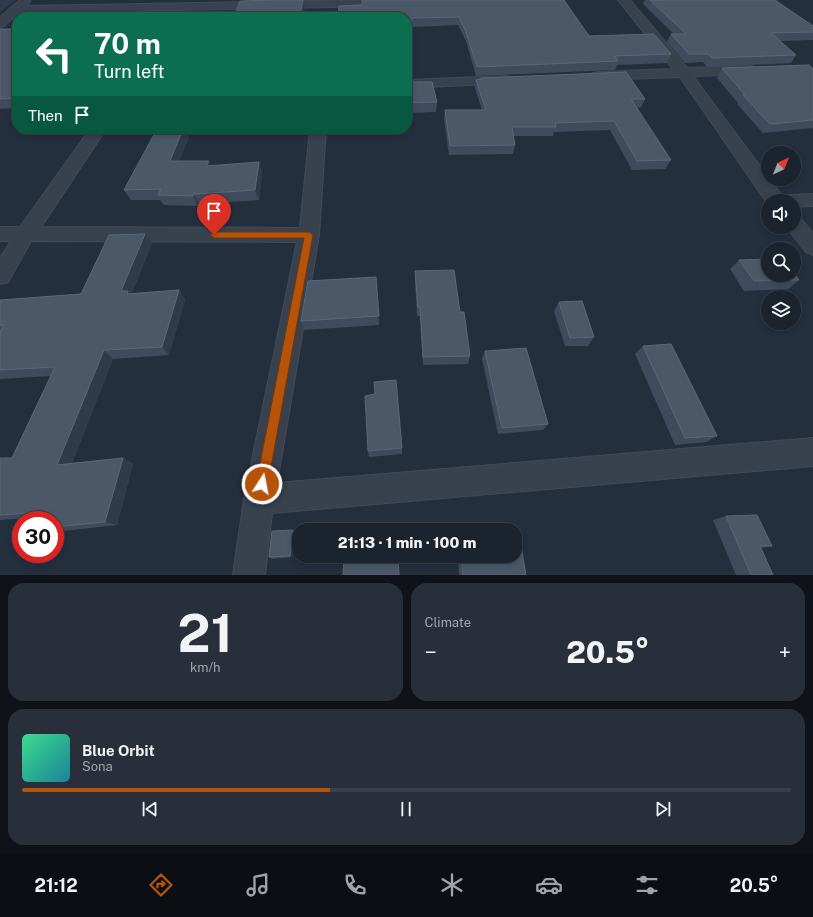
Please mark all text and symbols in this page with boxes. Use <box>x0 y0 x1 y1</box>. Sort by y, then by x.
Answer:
text: 70 m <box>94 27 161 60</box>
icon: left <box>28 28 80 80</box>
text: Turn left <box>94 61 164 82</box>
icon: arrive <box>71 104 93 126</box>
text: Then <box>28 107 63 124</box>
north arrow <box>761 146 801 186</box>
map controls <box>761 146 801 330</box>
pin <box>197 194 231 235</box>
button: sound <box>761 194 801 234</box>
icon: arrive <box>203 200 225 222</box>
button: search <box>761 242 801 282</box>
button: layers <box>761 290 801 330</box>
position arrow <box>241 463 283 505</box>
speed limit sign: 30 <box>12 511 64 563</box>
text: 21:13 · 1 min · 100 m <box>338 534 476 551</box>
text: 21 <box>178 603 233 664</box>
text: Climate <box>425 615 471 630</box>
text: 20.5° <box>566 634 649 670</box>
text: − <box>425 639 437 665</box>
text: + <box>779 639 791 665</box>
text: km/h <box>190 660 221 675</box>
text: Blue Orbit <box>82 742 155 759</box>
text: Sona <box>82 759 113 774</box>
icon: previous <box>139 798 161 820</box>
icon: pause <box>395 798 417 820</box>
icon: next <box>652 798 674 820</box>
icon: directions <box>147 871 175 899</box>
icon: music <box>244 871 272 899</box>
icon: phone <box>341 871 369 899</box>
icon: climate <box>438 871 466 899</box>
icon: car <box>535 871 563 899</box>
icon: filters <box>633 871 661 899</box>
text: 21:12 <box>35 875 78 896</box>
text: 20.5° <box>730 875 778 896</box>

